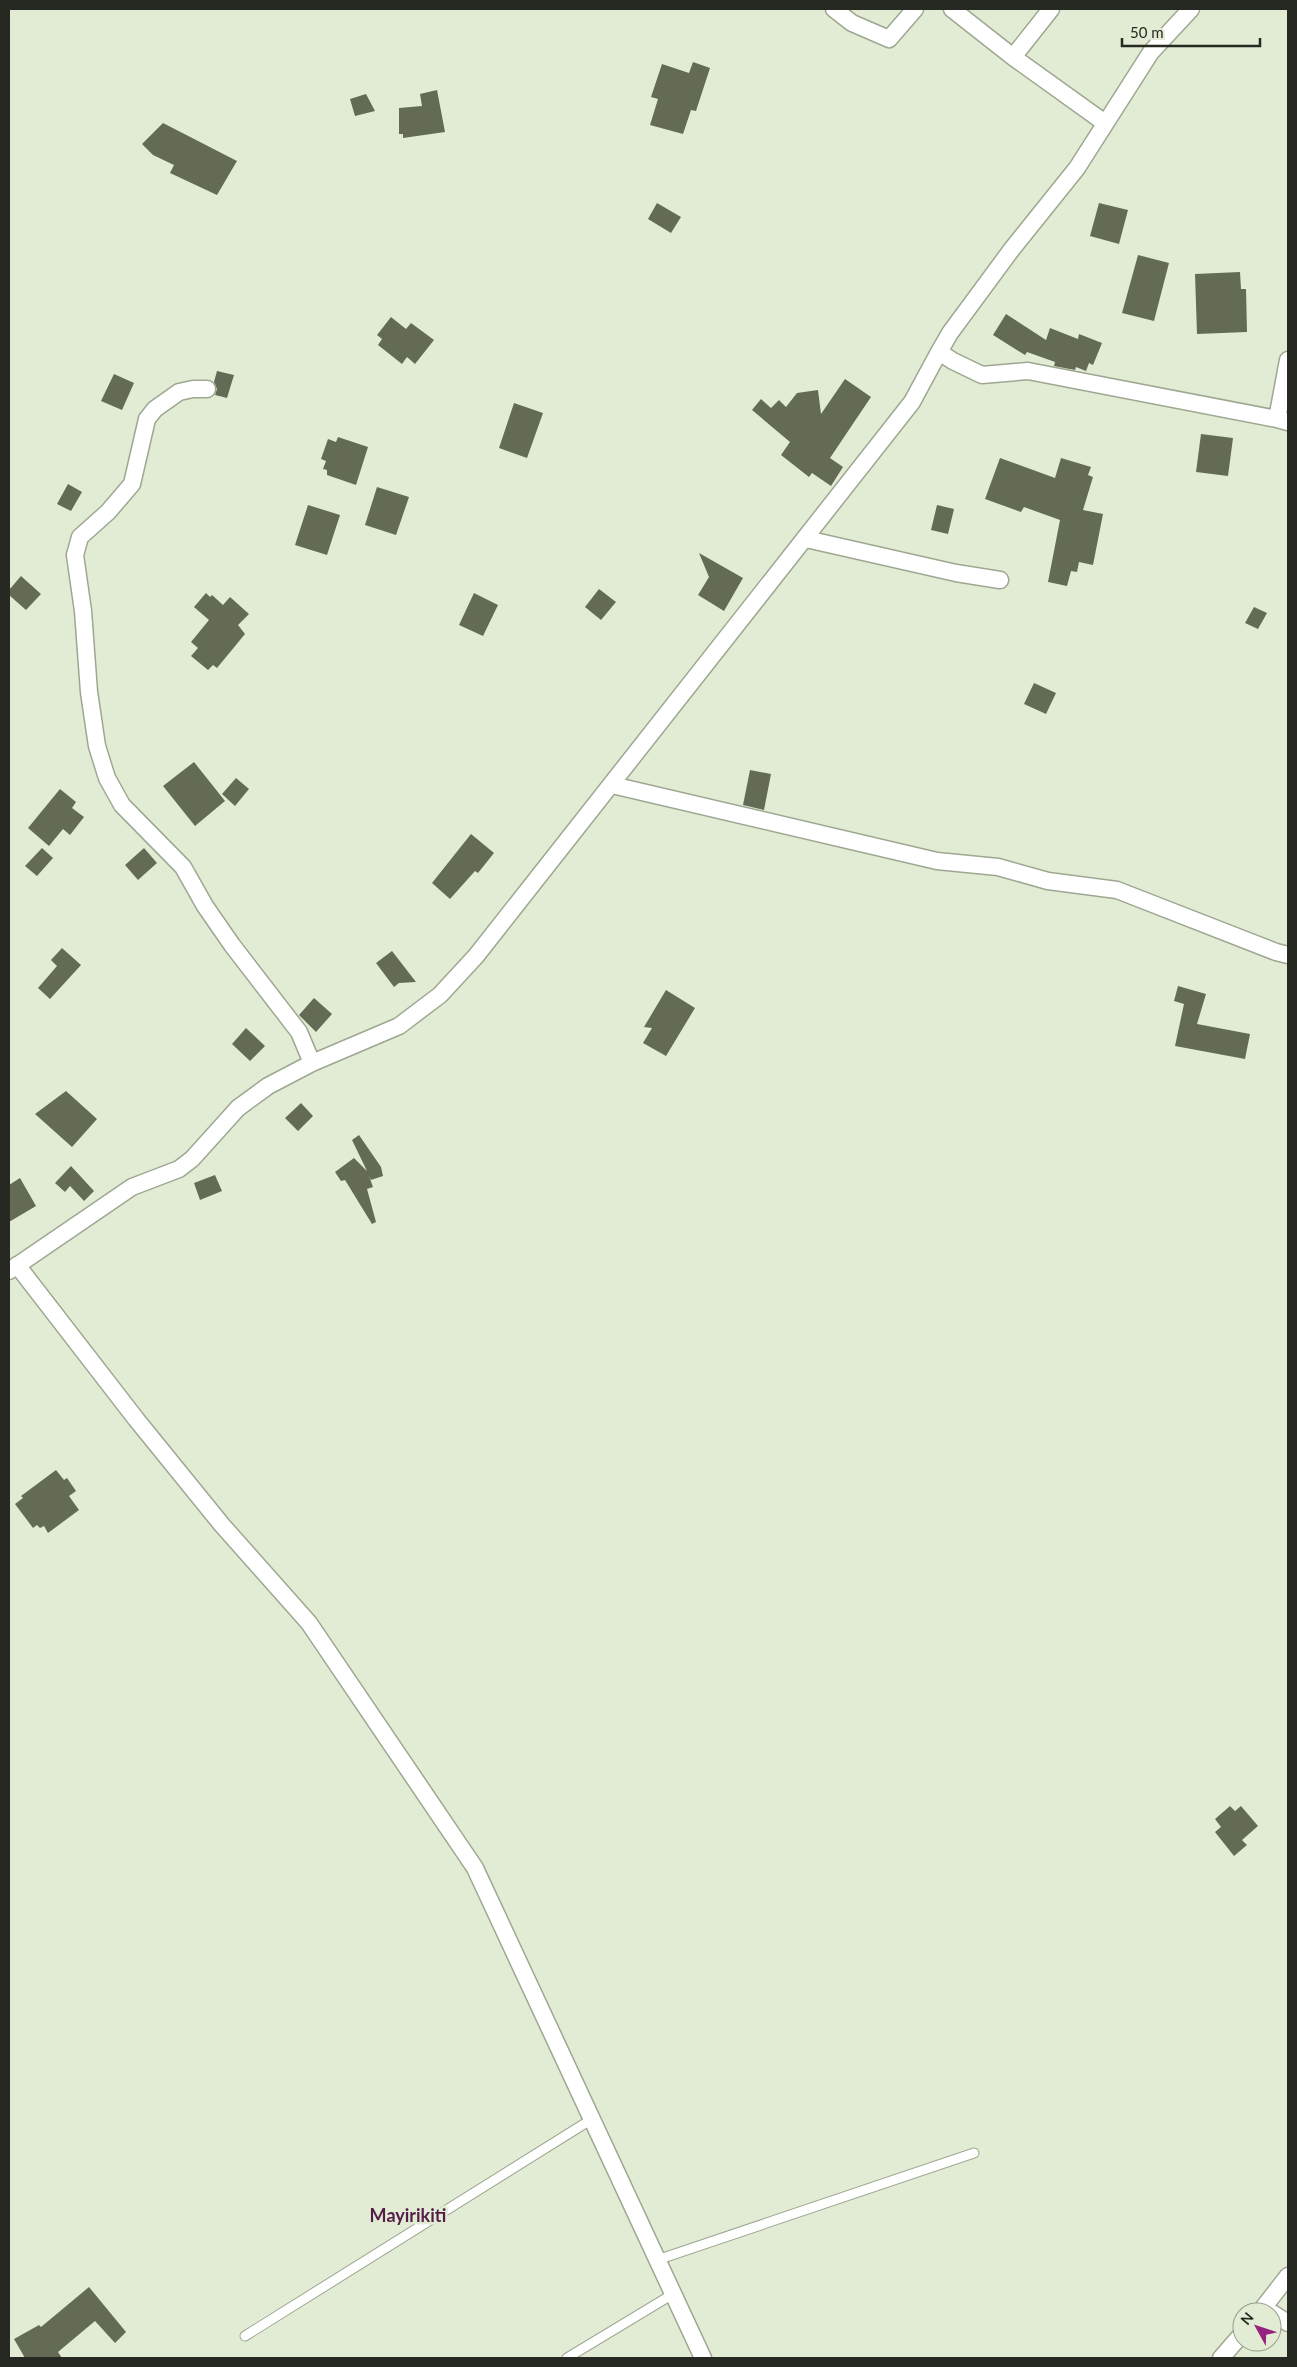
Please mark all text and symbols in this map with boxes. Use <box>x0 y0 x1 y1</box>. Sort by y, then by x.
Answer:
scale bar <box>1122 15 1260 47</box>
text: 50 m <box>1130 23 1164 41</box>
district label: Mayirikiti <box>370 2204 446 2226</box>
north arrow <box>1232 2302 1282 2352</box>
text: N <box>1237 2309 1257 2328</box>

